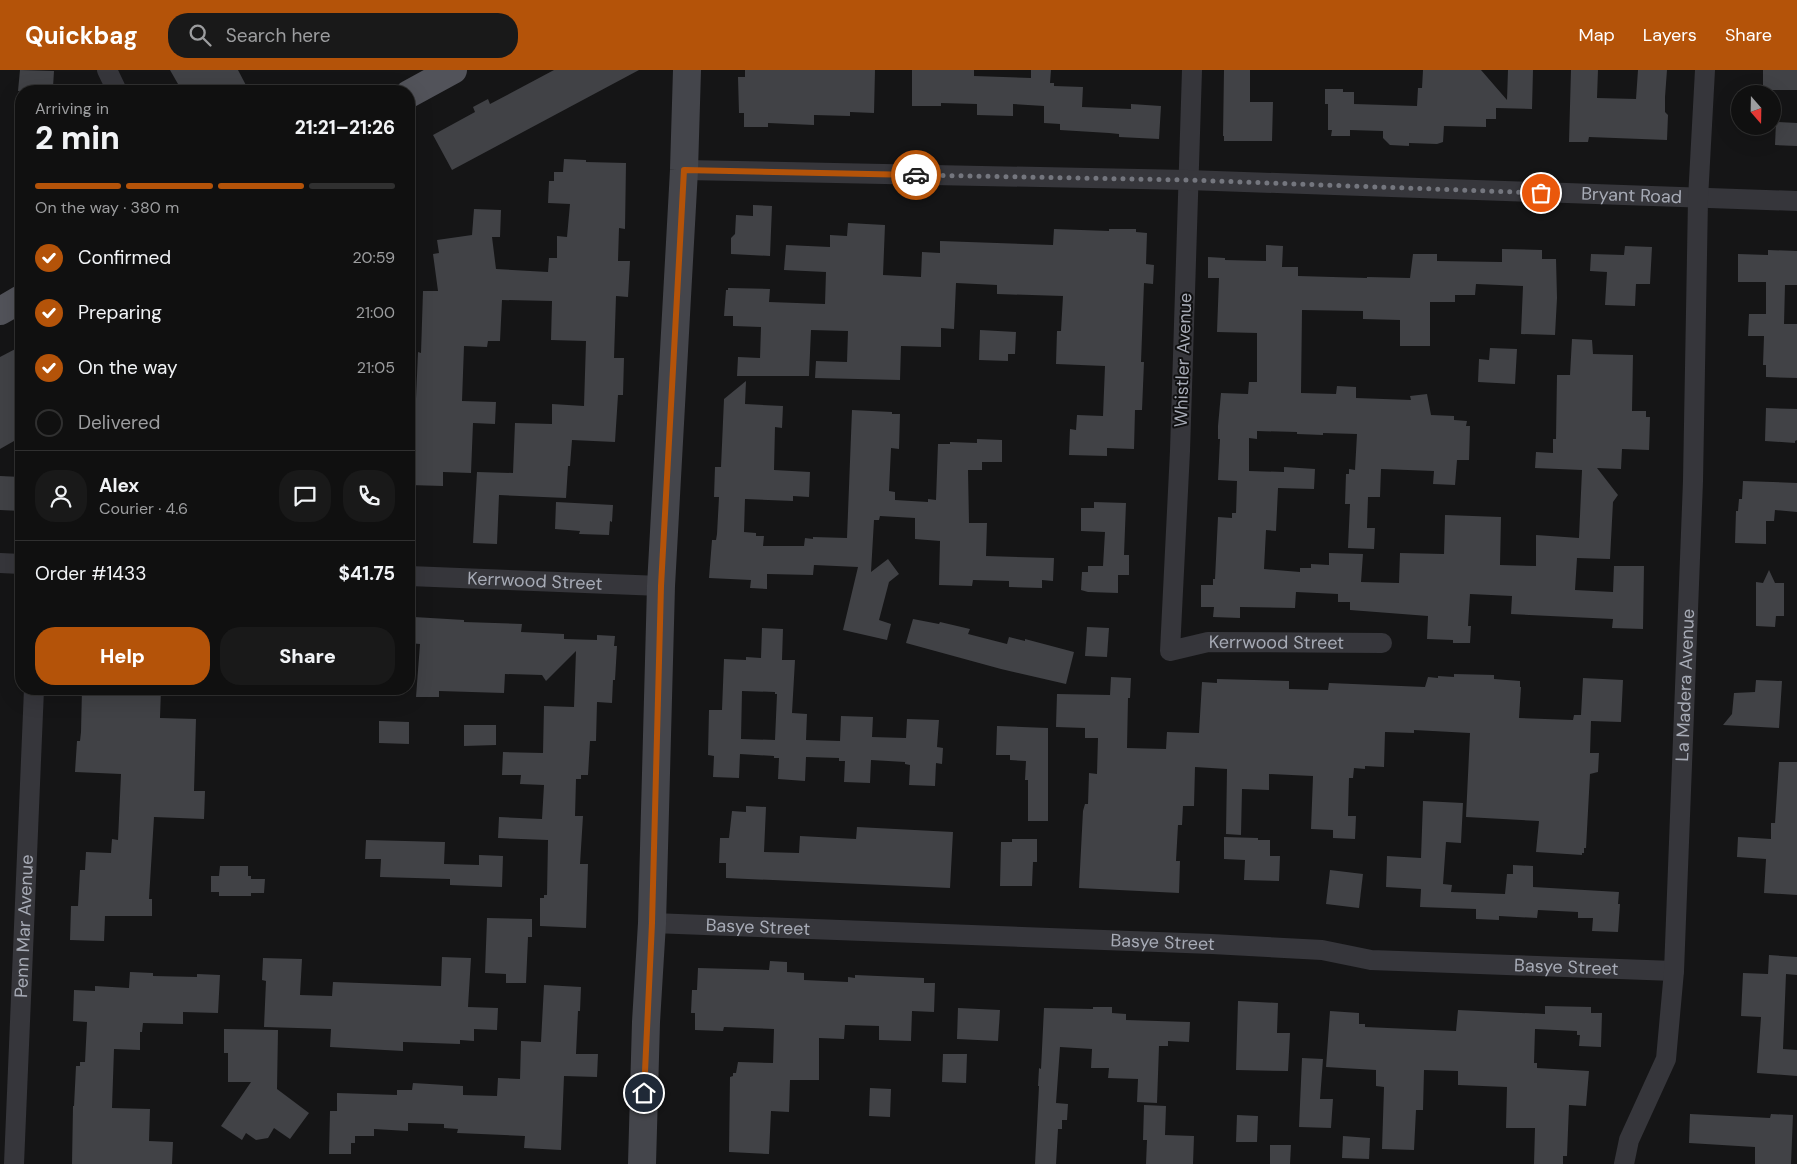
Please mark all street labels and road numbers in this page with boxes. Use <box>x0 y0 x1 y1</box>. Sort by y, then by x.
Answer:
street label: Bryant Road <box>1581 182 1682 209</box>
street label: Whistler Avenue <box>1169 292 1197 428</box>
street label: Kerrwood Street <box>467 566 603 596</box>
street label: La Madera Avenue <box>1670 608 1700 762</box>
street label: Kerrwood Street <box>1209 630 1344 655</box>
street label: Penn Mar Avenue <box>9 854 39 998</box>
street label: Basye Street <box>705 913 811 941</box>
street label: Basye Street <box>1110 928 1215 956</box>
street label: Basye Street <box>1514 953 1619 981</box>

